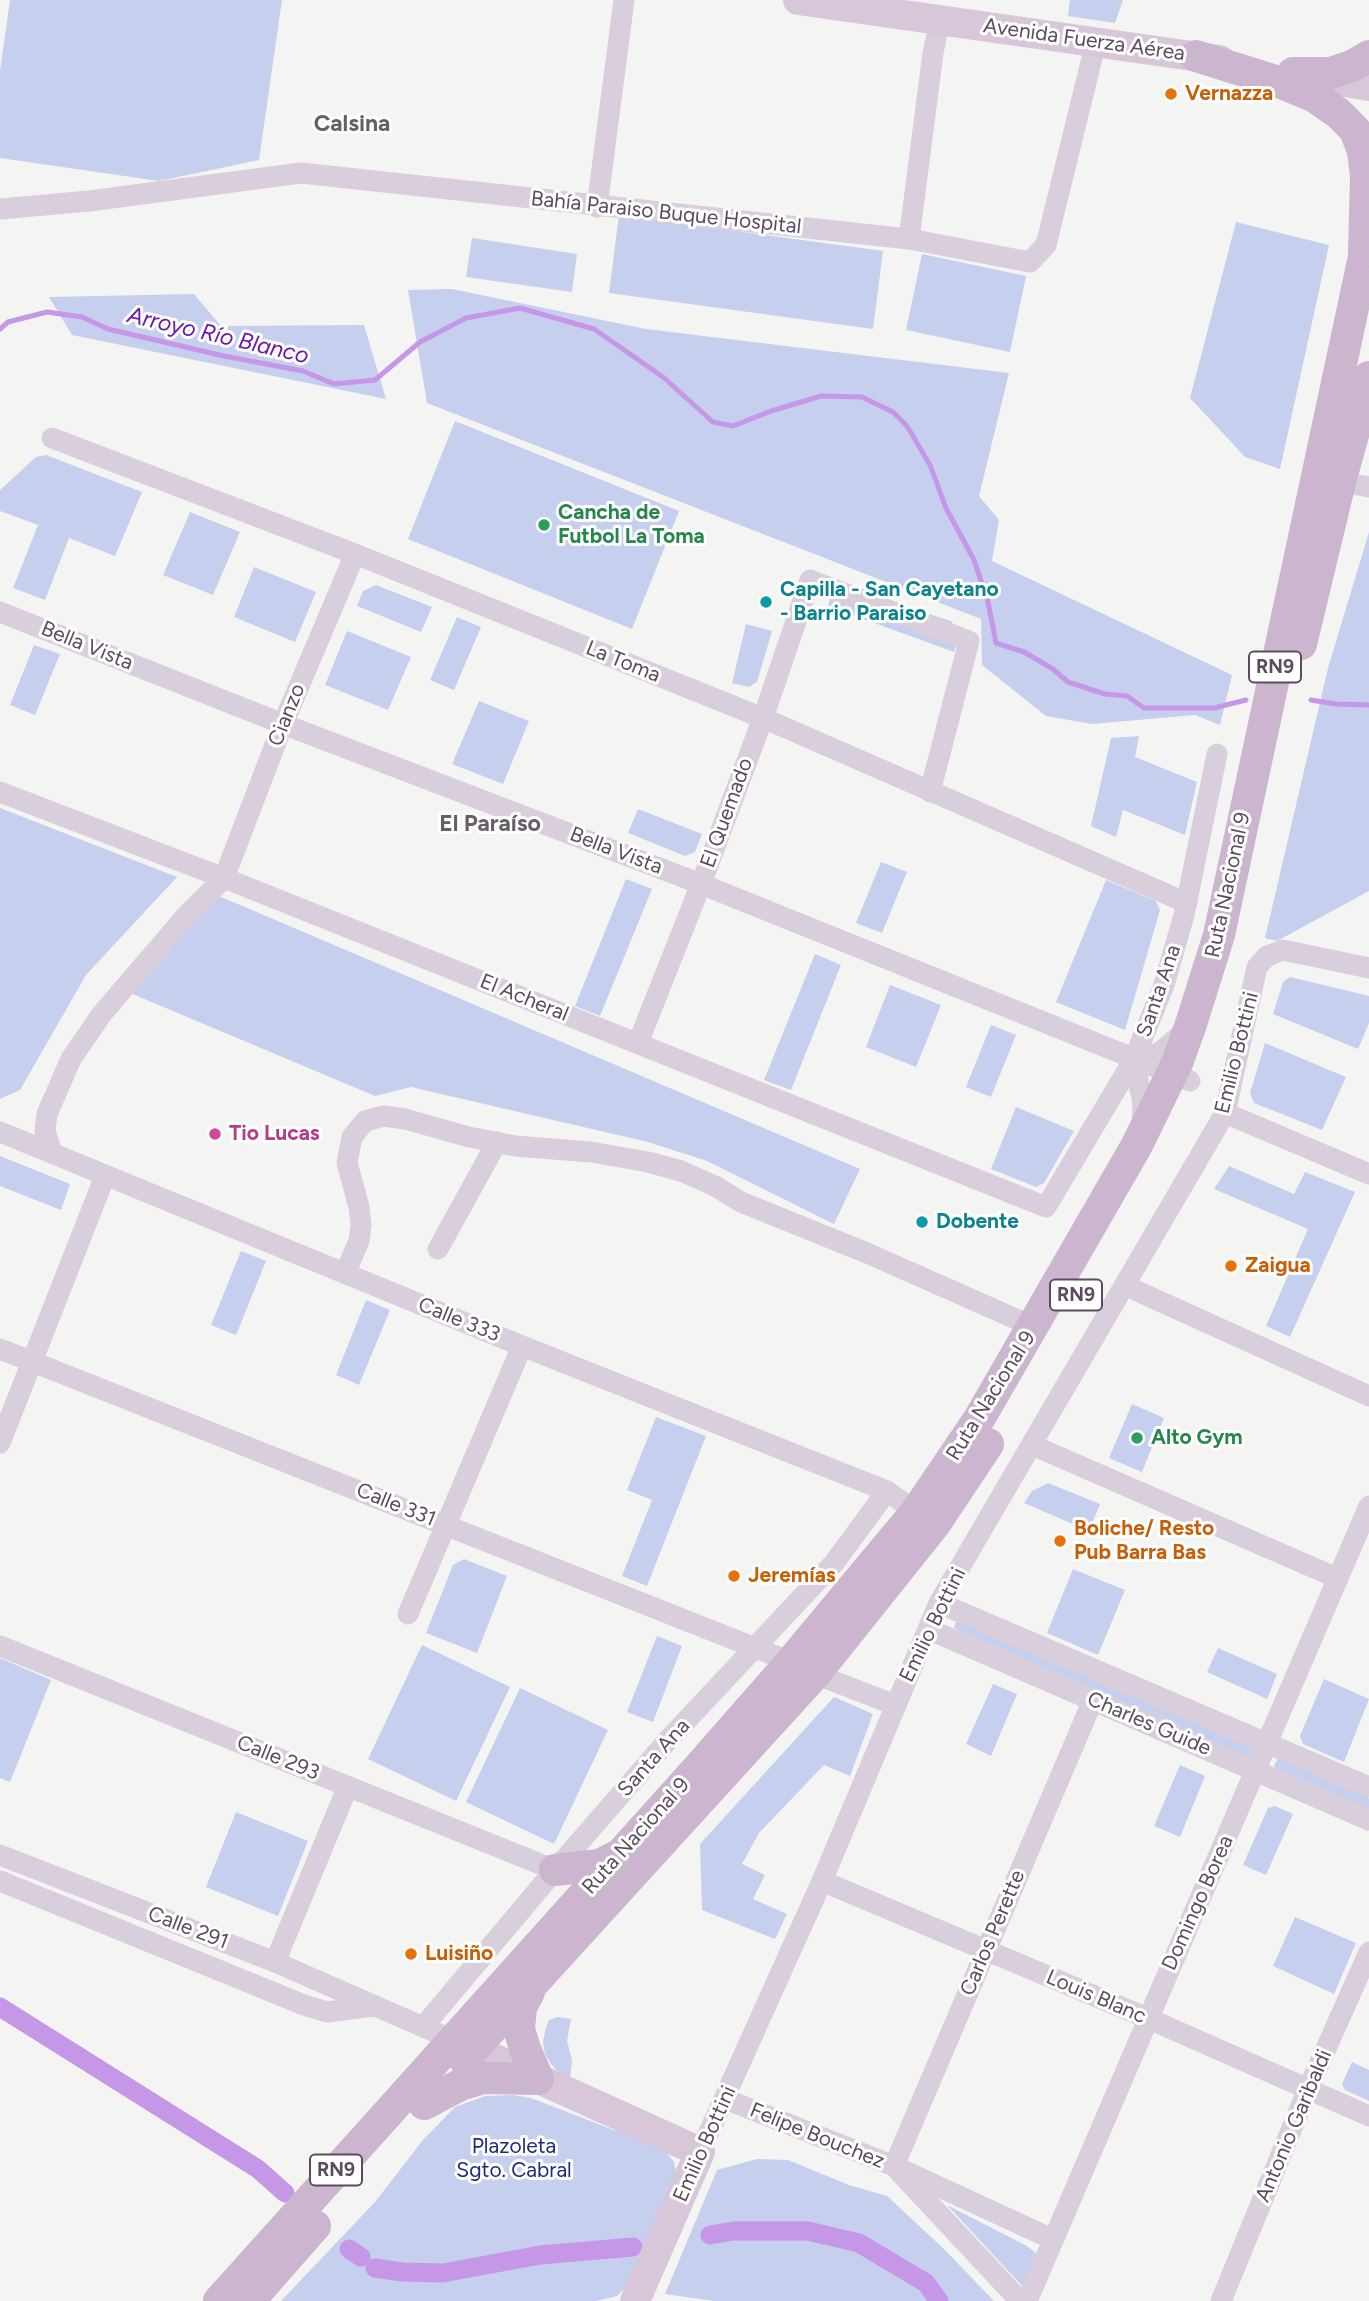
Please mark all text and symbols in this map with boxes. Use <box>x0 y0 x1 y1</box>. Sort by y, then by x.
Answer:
street label: Avenida Fuerza Aérea <box>982 13 1186 67</box>
place label: Vernazza <box>1185 81 1273 107</box>
marker: Vernazza <box>1163 86 1179 102</box>
district label: Calsina <box>314 110 390 138</box>
street label: Bahía Paraiso Buque Hospital <box>530 186 802 240</box>
water label: Arroyo Río Blanco <box>125 302 311 370</box>
place label: Cancha de Futbol La Toma <box>558 500 705 550</box>
marker: Cancha de Futbol La Toma <box>536 517 552 533</box>
place label: Capilla - San Cayetano - Barrio Paraiso <box>780 577 999 627</box>
marker: Capilla - San Cayetano - Barrio Paraiso <box>758 594 774 610</box>
street label: Bella Vista <box>37 616 137 676</box>
street label: La Toma <box>582 636 664 688</box>
road number: RN9 <box>1249 652 1301 682</box>
street label: Cianzo <box>263 680 311 750</box>
street label: El Quemado <box>696 755 758 871</box>
district label: El Paraíso <box>439 810 541 838</box>
street label: Ruta Nacional 9 <box>1200 810 1256 960</box>
street label: Bella Vista <box>566 822 666 880</box>
street label: Santa Ana <box>1131 942 1187 1040</box>
street label: El Acheral <box>476 969 572 1027</box>
street label: Emilio Bottini <box>1210 990 1264 1116</box>
place label: Tio Lucas <box>229 1121 320 1147</box>
marker: Tio Lucas <box>207 1126 223 1142</box>
place label: Dobente <box>936 1209 1019 1235</box>
marker: Dobente <box>914 1214 930 1230</box>
place label: Zaigua <box>1245 1253 1311 1279</box>
marker: Zaigua <box>1223 1258 1239 1274</box>
road number: RN9 <box>1050 1280 1102 1310</box>
street label: Calle 333 <box>414 1292 504 1348</box>
street label: Ruta Nacional 9 <box>941 1327 1041 1465</box>
place label: Alto Gym <box>1151 1425 1243 1451</box>
marker: Alto Gym <box>1129 1430 1145 1446</box>
street label: Calle 331 <box>353 1478 439 1532</box>
place label: Boliche/ Resto Pub Barra Bas <box>1074 1516 1214 1566</box>
marker: Boliche/ Resto Pub Barra Bas <box>1052 1533 1068 1549</box>
place label: Jeremías <box>748 1563 836 1589</box>
street label: Emilio Bottini <box>894 1564 972 1686</box>
marker: Jeremías <box>726 1568 742 1584</box>
street label: Charles Guide <box>1083 1687 1215 1761</box>
street label: Santa Ana <box>613 1714 695 1802</box>
street label: Calle 293 <box>233 1730 323 1786</box>
street label: Ruta Nacional 9 <box>577 1773 695 1899</box>
street label: Domingo Borea <box>1157 1832 1239 1974</box>
street label: Carlos Perette <box>955 1866 1031 2000</box>
street label: Calle 291 <box>144 1901 232 1955</box>
place label: Luisiño <box>425 1941 493 1967</box>
marker: Luisiño <box>403 1946 419 1962</box>
street label: Louis Blanc <box>1042 1965 1150 2029</box>
street label: Antonio Garibaldi <box>1250 2046 1338 2206</box>
street label: Emilio Bottini <box>668 2082 742 2206</box>
street label: Felipe Bouchez <box>746 2098 888 2174</box>
park label: Plazoleta Sgto. Cabral <box>456 2134 572 2184</box>
road number: RN9 <box>310 2154 362 2186</box>

